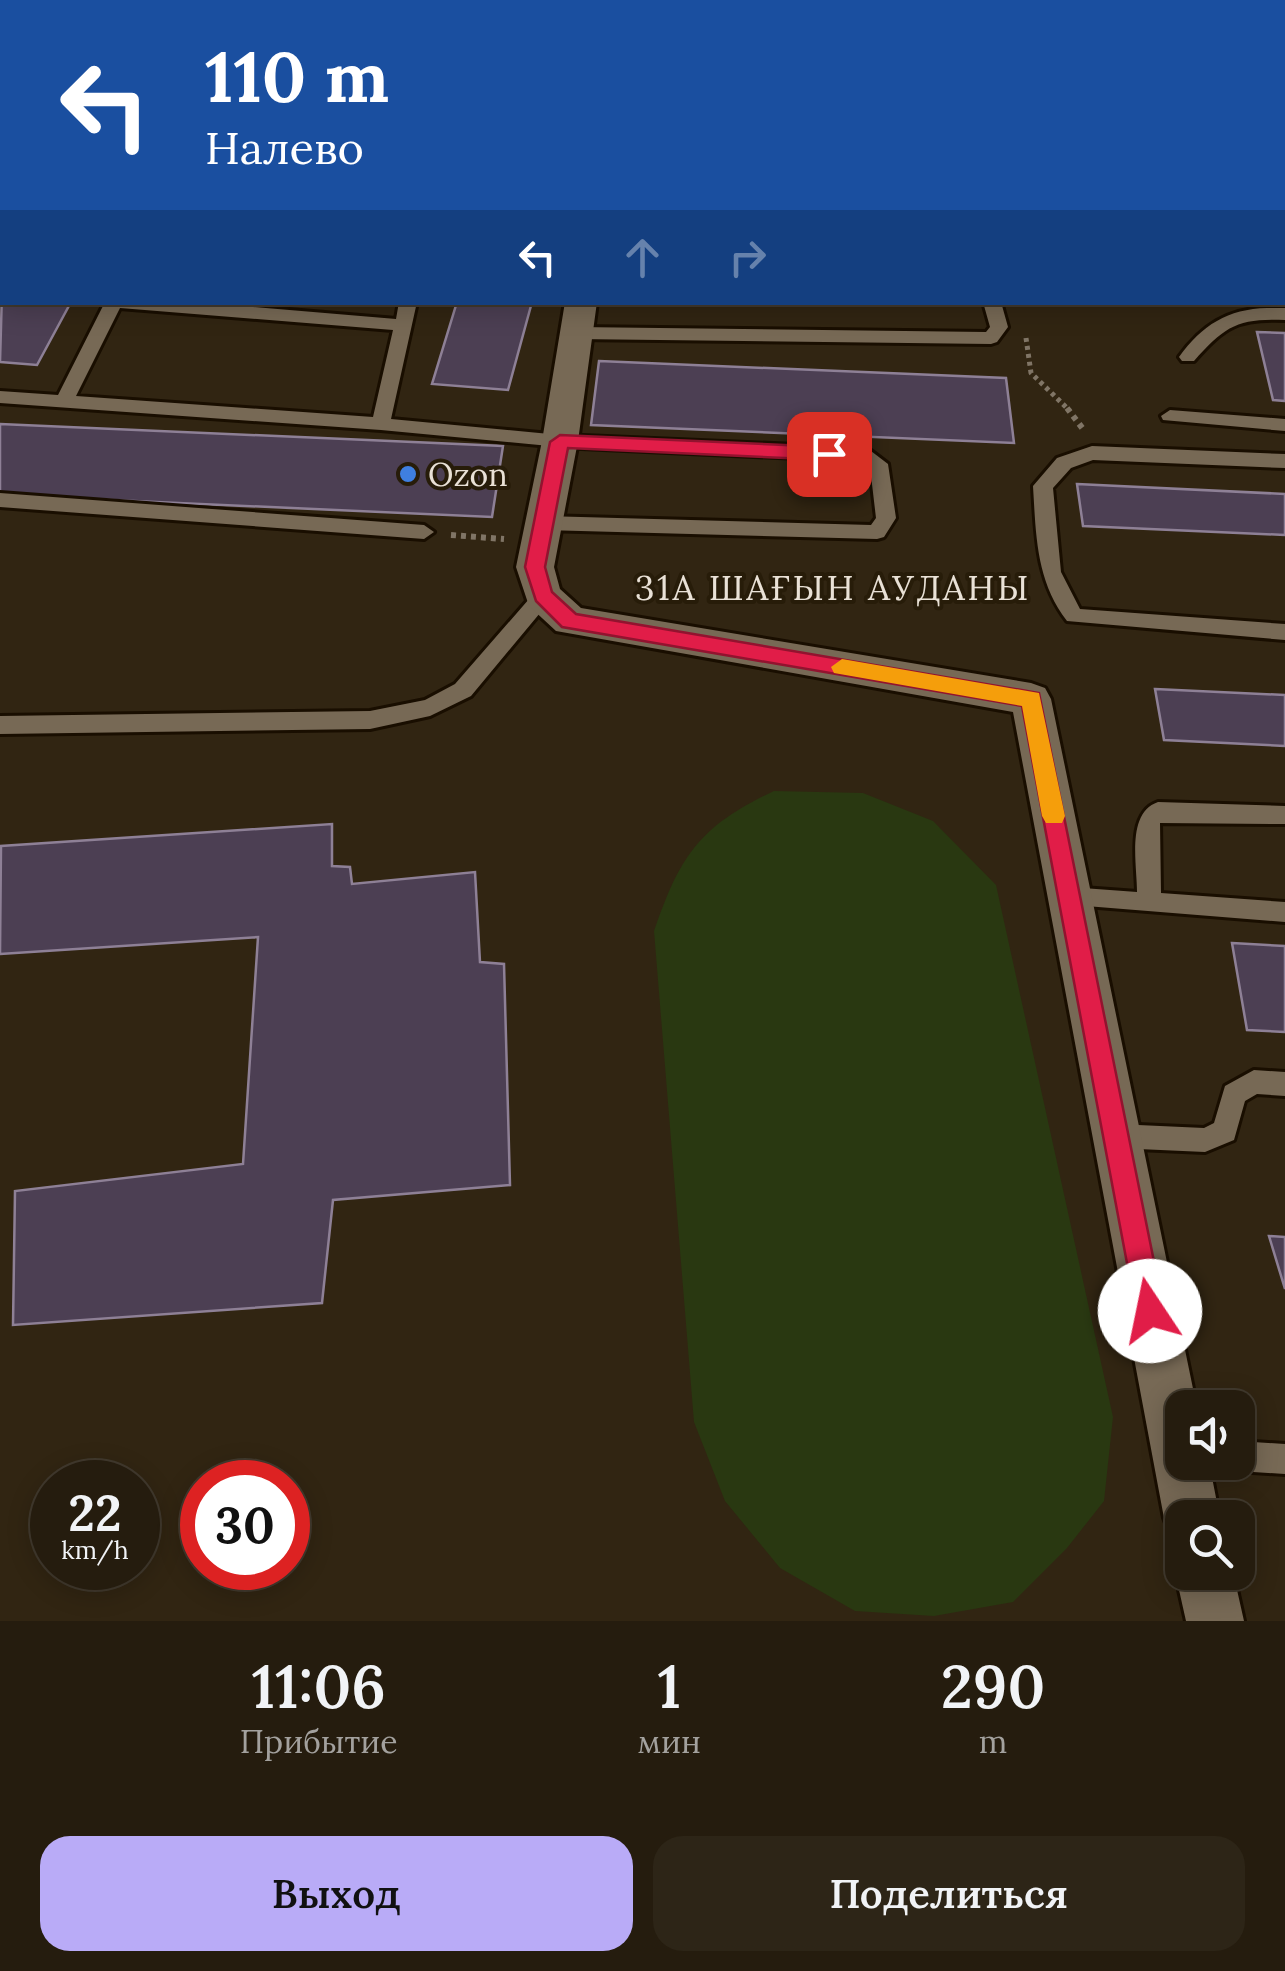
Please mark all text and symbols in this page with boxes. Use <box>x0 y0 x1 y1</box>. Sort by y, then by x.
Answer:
text: 110 m <box>205 32 389 121</box>
icon: left <box>40 40 170 170</box>
text: Налево <box>205 119 364 176</box>
icon: left <box>510 230 565 285</box>
icon: ahead <box>615 230 670 285</box>
icon: right <box>720 230 775 285</box>
pin <box>787 412 872 497</box>
icon: arrive <box>802 427 857 482</box>
place label: Ozon <box>428 454 508 495</box>
marker: Ozon <box>397 463 419 485</box>
district label: 31А ШАҒЫН АУДАНЫ <box>635 565 1031 610</box>
position arrow <box>1098 1259 1202 1363</box>
map controls <box>1165 1390 1255 1590</box>
button: sound <box>1165 1390 1255 1480</box>
speed limit sign: 30 <box>180 1460 310 1590</box>
text: 22 <box>68 1481 122 1545</box>
button: search <box>1165 1500 1255 1590</box>
text: km/h <box>61 1534 129 1566</box>
text: 11:06 <box>251 1648 386 1724</box>
text: 1 <box>657 1648 681 1724</box>
text: 290 <box>941 1648 1045 1724</box>
text: Прибытие <box>240 1721 398 1762</box>
text: мин <box>637 1721 701 1762</box>
text: m <box>979 1721 1007 1762</box>
button: Выход <box>40 1836 633 1951</box>
button: Поделиться <box>653 1836 1245 1951</box>

